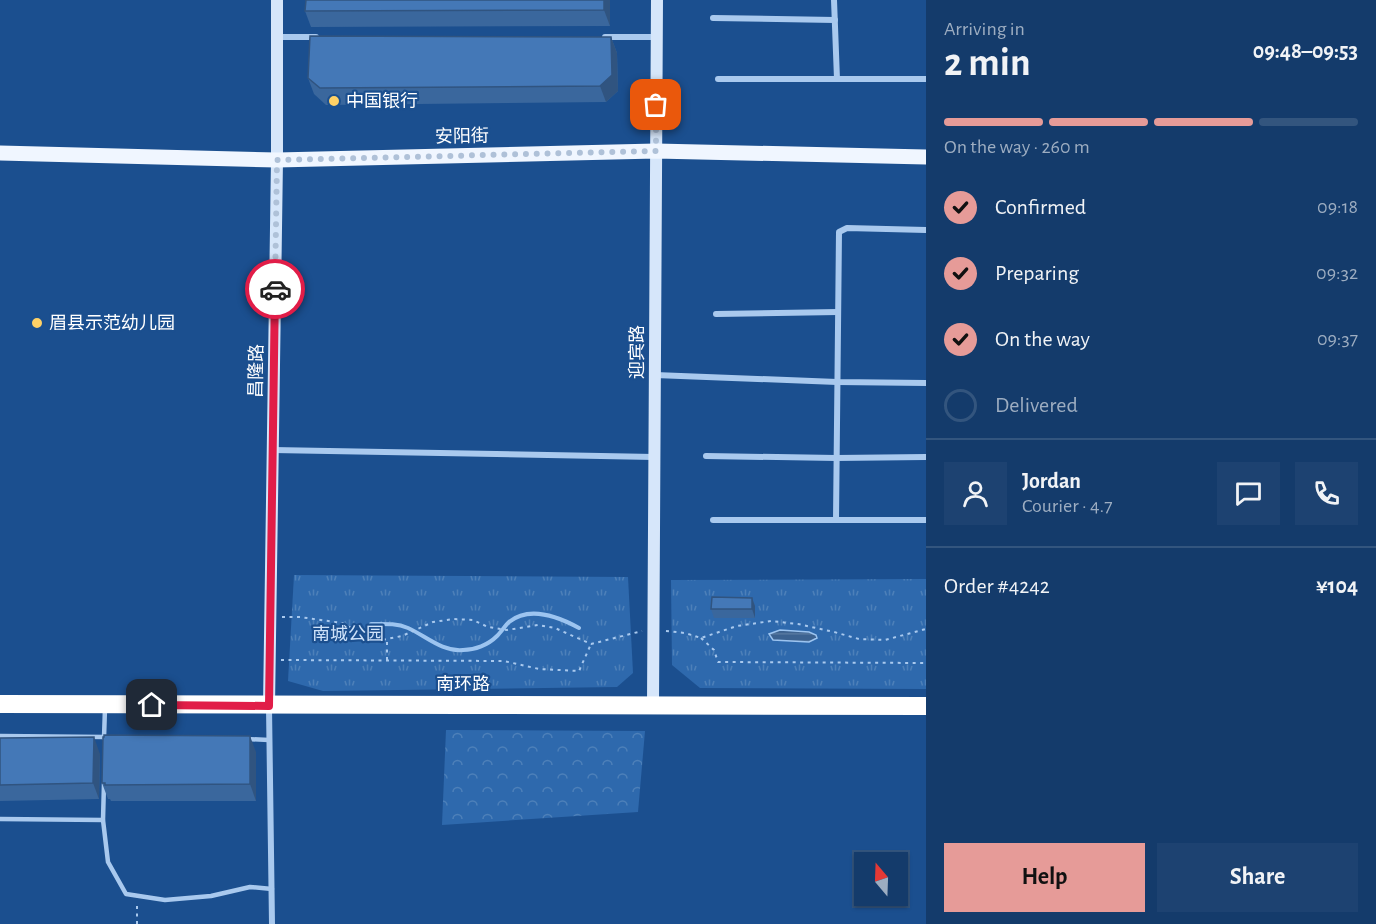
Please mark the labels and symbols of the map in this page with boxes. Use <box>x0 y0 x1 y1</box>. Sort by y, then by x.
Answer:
pin <box>630 79 681 130</box>
place label: 中国银行 <box>346 91 418 111</box>
marker: 中国银行 <box>327 94 341 108</box>
street label: 安阳街 <box>435 126 489 146</box>
courier <box>245 259 305 319</box>
place label: 眉县示范幼儿园 <box>49 313 175 333</box>
marker: 眉县示范幼儿园 <box>30 316 44 330</box>
street label: 迎宾路 <box>627 325 647 379</box>
street label: 昌隆路 <box>246 344 266 398</box>
park label: 南城公园 <box>312 624 384 644</box>
street label: 南环路 <box>436 674 490 694</box>
pin <box>126 679 177 730</box>
north arrow <box>854 852 908 906</box>

